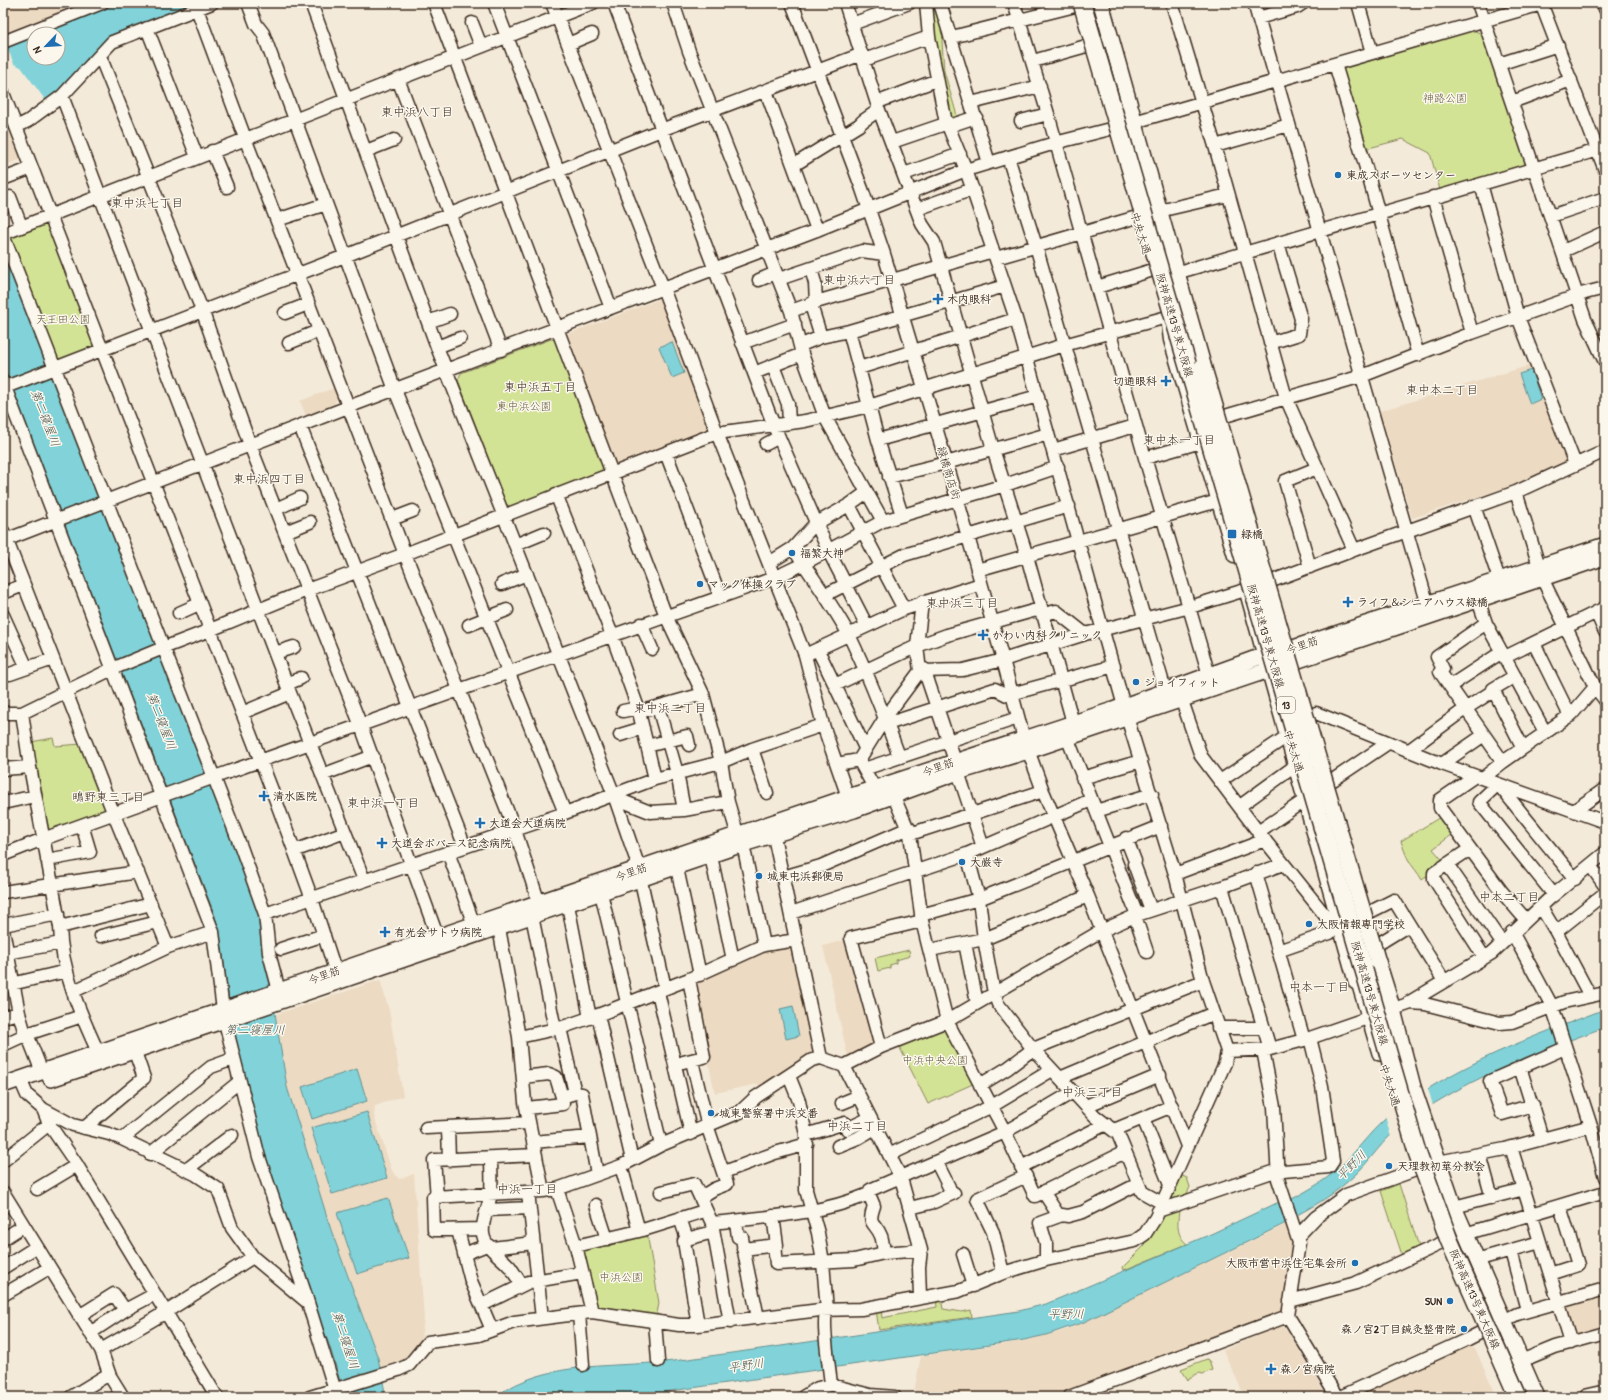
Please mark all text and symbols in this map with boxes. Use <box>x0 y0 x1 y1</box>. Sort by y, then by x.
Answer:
north arrow <box>26 26 66 66</box>
text: N <box>29 44 45 56</box>
park label: 神路公園 <box>1423 91 1467 105</box>
district label: 東中浜八丁目 <box>381 103 453 120</box>
place label: 東成スポーツセンター <box>1346 168 1456 182</box>
marker: 東成スポーツセンター <box>1333 170 1343 180</box>
district label: 東中浜七丁目 <box>111 194 183 211</box>
street label: 中央大通 <box>1128 210 1154 256</box>
district label: 東中浜六丁目 <box>823 271 895 288</box>
street label: 阪神高速13号東大阪線 <box>1153 271 1197 379</box>
place label: 木内眼科 <box>947 292 991 306</box>
marker: 木内眼科 <box>932 293 944 305</box>
park label: 天王田公園 <box>36 312 91 326</box>
place label: 切通眼科 <box>1113 374 1157 388</box>
marker: 切通眼科 <box>1160 375 1172 387</box>
district label: 東中浜五丁目 <box>504 378 576 395</box>
district label: 東中本二丁目 <box>1406 381 1478 398</box>
water label: 第二寝屋川 <box>27 387 65 449</box>
park label: 東中浜公園 <box>497 399 552 413</box>
district label: 東中本一丁目 <box>1143 431 1215 448</box>
street label: 緑橋商店街 <box>934 445 964 501</box>
district label: 東中浜四丁目 <box>233 470 305 487</box>
place label: 緑橋 <box>1241 527 1263 541</box>
marker: 緑橋 <box>1226 528 1238 540</box>
place label: 福繁大神 <box>800 546 844 560</box>
marker: 福繁大神 <box>787 548 797 558</box>
place label: マック体操クラブ <box>708 577 796 591</box>
marker: マック体操クラブ <box>695 579 705 589</box>
street label: 阪神高速13号東大阪線 <box>1244 582 1288 690</box>
district label: 東中浜三丁目 <box>926 594 998 611</box>
place label: ライフ＆シニアハウス緑橋 <box>1357 595 1488 609</box>
marker: ライフ＆シニアハウス緑橋 <box>1342 596 1354 608</box>
place label: かわい内科クリニック <box>992 628 1102 642</box>
marker: かわい内科クリニック <box>977 629 989 641</box>
street label: 今里筋 <box>1284 633 1320 657</box>
place label: ジョイフィット <box>1144 675 1220 689</box>
marker: ジョイフィット <box>1131 677 1141 687</box>
water label: 第二寝屋川 <box>143 690 181 752</box>
road number: 13 <box>1277 697 1295 713</box>
district label: 東中浜二丁目 <box>634 699 706 716</box>
street label: 中央大通 <box>1281 728 1307 774</box>
street label: 今里筋 <box>920 755 956 779</box>
district label: 鴫野東三丁目 <box>72 788 144 805</box>
place label: 清水医院 <box>273 789 317 803</box>
marker: 清水医院 <box>258 790 270 802</box>
district label: 東中浜一丁目 <box>347 794 419 811</box>
place label: 大道会大道病院 <box>489 816 566 830</box>
marker: 大道会大道病院 <box>474 817 486 829</box>
place label: 大道会ボバース記念病院 <box>391 836 511 850</box>
marker: 大道会ボバース記念病院 <box>376 837 388 849</box>
place label: 大巌寺 <box>970 855 1003 869</box>
marker: 大巌寺 <box>957 857 967 867</box>
street label: 今里筋 <box>613 860 649 884</box>
place label: 城東中浜郵便局 <box>767 869 844 883</box>
marker: 城東中浜郵便局 <box>754 871 764 881</box>
district label: 中本二丁目 <box>1479 888 1539 905</box>
place label: 大阪情報専門学校 <box>1317 917 1405 931</box>
marker: 大阪情報専門学校 <box>1304 919 1314 929</box>
place label: 有光会サトウ病院 <box>394 925 482 939</box>
marker: 有光会サトウ病院 <box>379 926 391 938</box>
street label: 阪神高速13号東大阪線 <box>1348 939 1392 1047</box>
street label: 今里筋 <box>306 963 342 987</box>
district label: 中本一丁目 <box>1289 978 1349 995</box>
water label: 第二寝屋川 <box>225 1021 285 1038</box>
park label: 中浜中央公園 <box>902 1053 968 1067</box>
street label: 中央大通 <box>1377 1062 1403 1108</box>
district label: 中浜三丁目 <box>1062 1083 1122 1100</box>
place label: 城東警察署中浜交番 <box>719 1106 818 1120</box>
marker: 城東警察署中浜交番 <box>706 1108 716 1118</box>
district label: 中浜二丁目 <box>827 1117 887 1134</box>
water label: 平野川 <box>1332 1146 1370 1184</box>
place label: 天理教初華分教会 <box>1397 1159 1485 1173</box>
marker: 天理教初華分教会 <box>1384 1161 1394 1171</box>
district label: 中浜一丁目 <box>497 1180 557 1197</box>
street label: 阪神高速13号東大阪線 <box>1447 1247 1503 1351</box>
place label: 大阪市営中浜住宅集会所 <box>1226 1256 1347 1270</box>
marker: 大阪市営中浜住宅集会所 <box>1350 1258 1360 1268</box>
park label: 中浜公園 <box>599 1270 643 1284</box>
place label: SUN <box>1425 1294 1442 1308</box>
marker: SUN <box>1445 1296 1455 1306</box>
water label: 平野川 <box>1048 1305 1084 1322</box>
water label: 第二寝屋川 <box>329 1309 363 1371</box>
place label: 森ノ宮2丁目鍼灸整骨院 <box>1341 1322 1456 1336</box>
marker: 森ノ宮2丁目鍼灸整骨院 <box>1459 1324 1469 1334</box>
water label: 平野川 <box>727 1354 765 1376</box>
place label: 森ノ宮病院 <box>1280 1362 1335 1376</box>
marker: 森ノ宮病院 <box>1265 1363 1277 1375</box>

